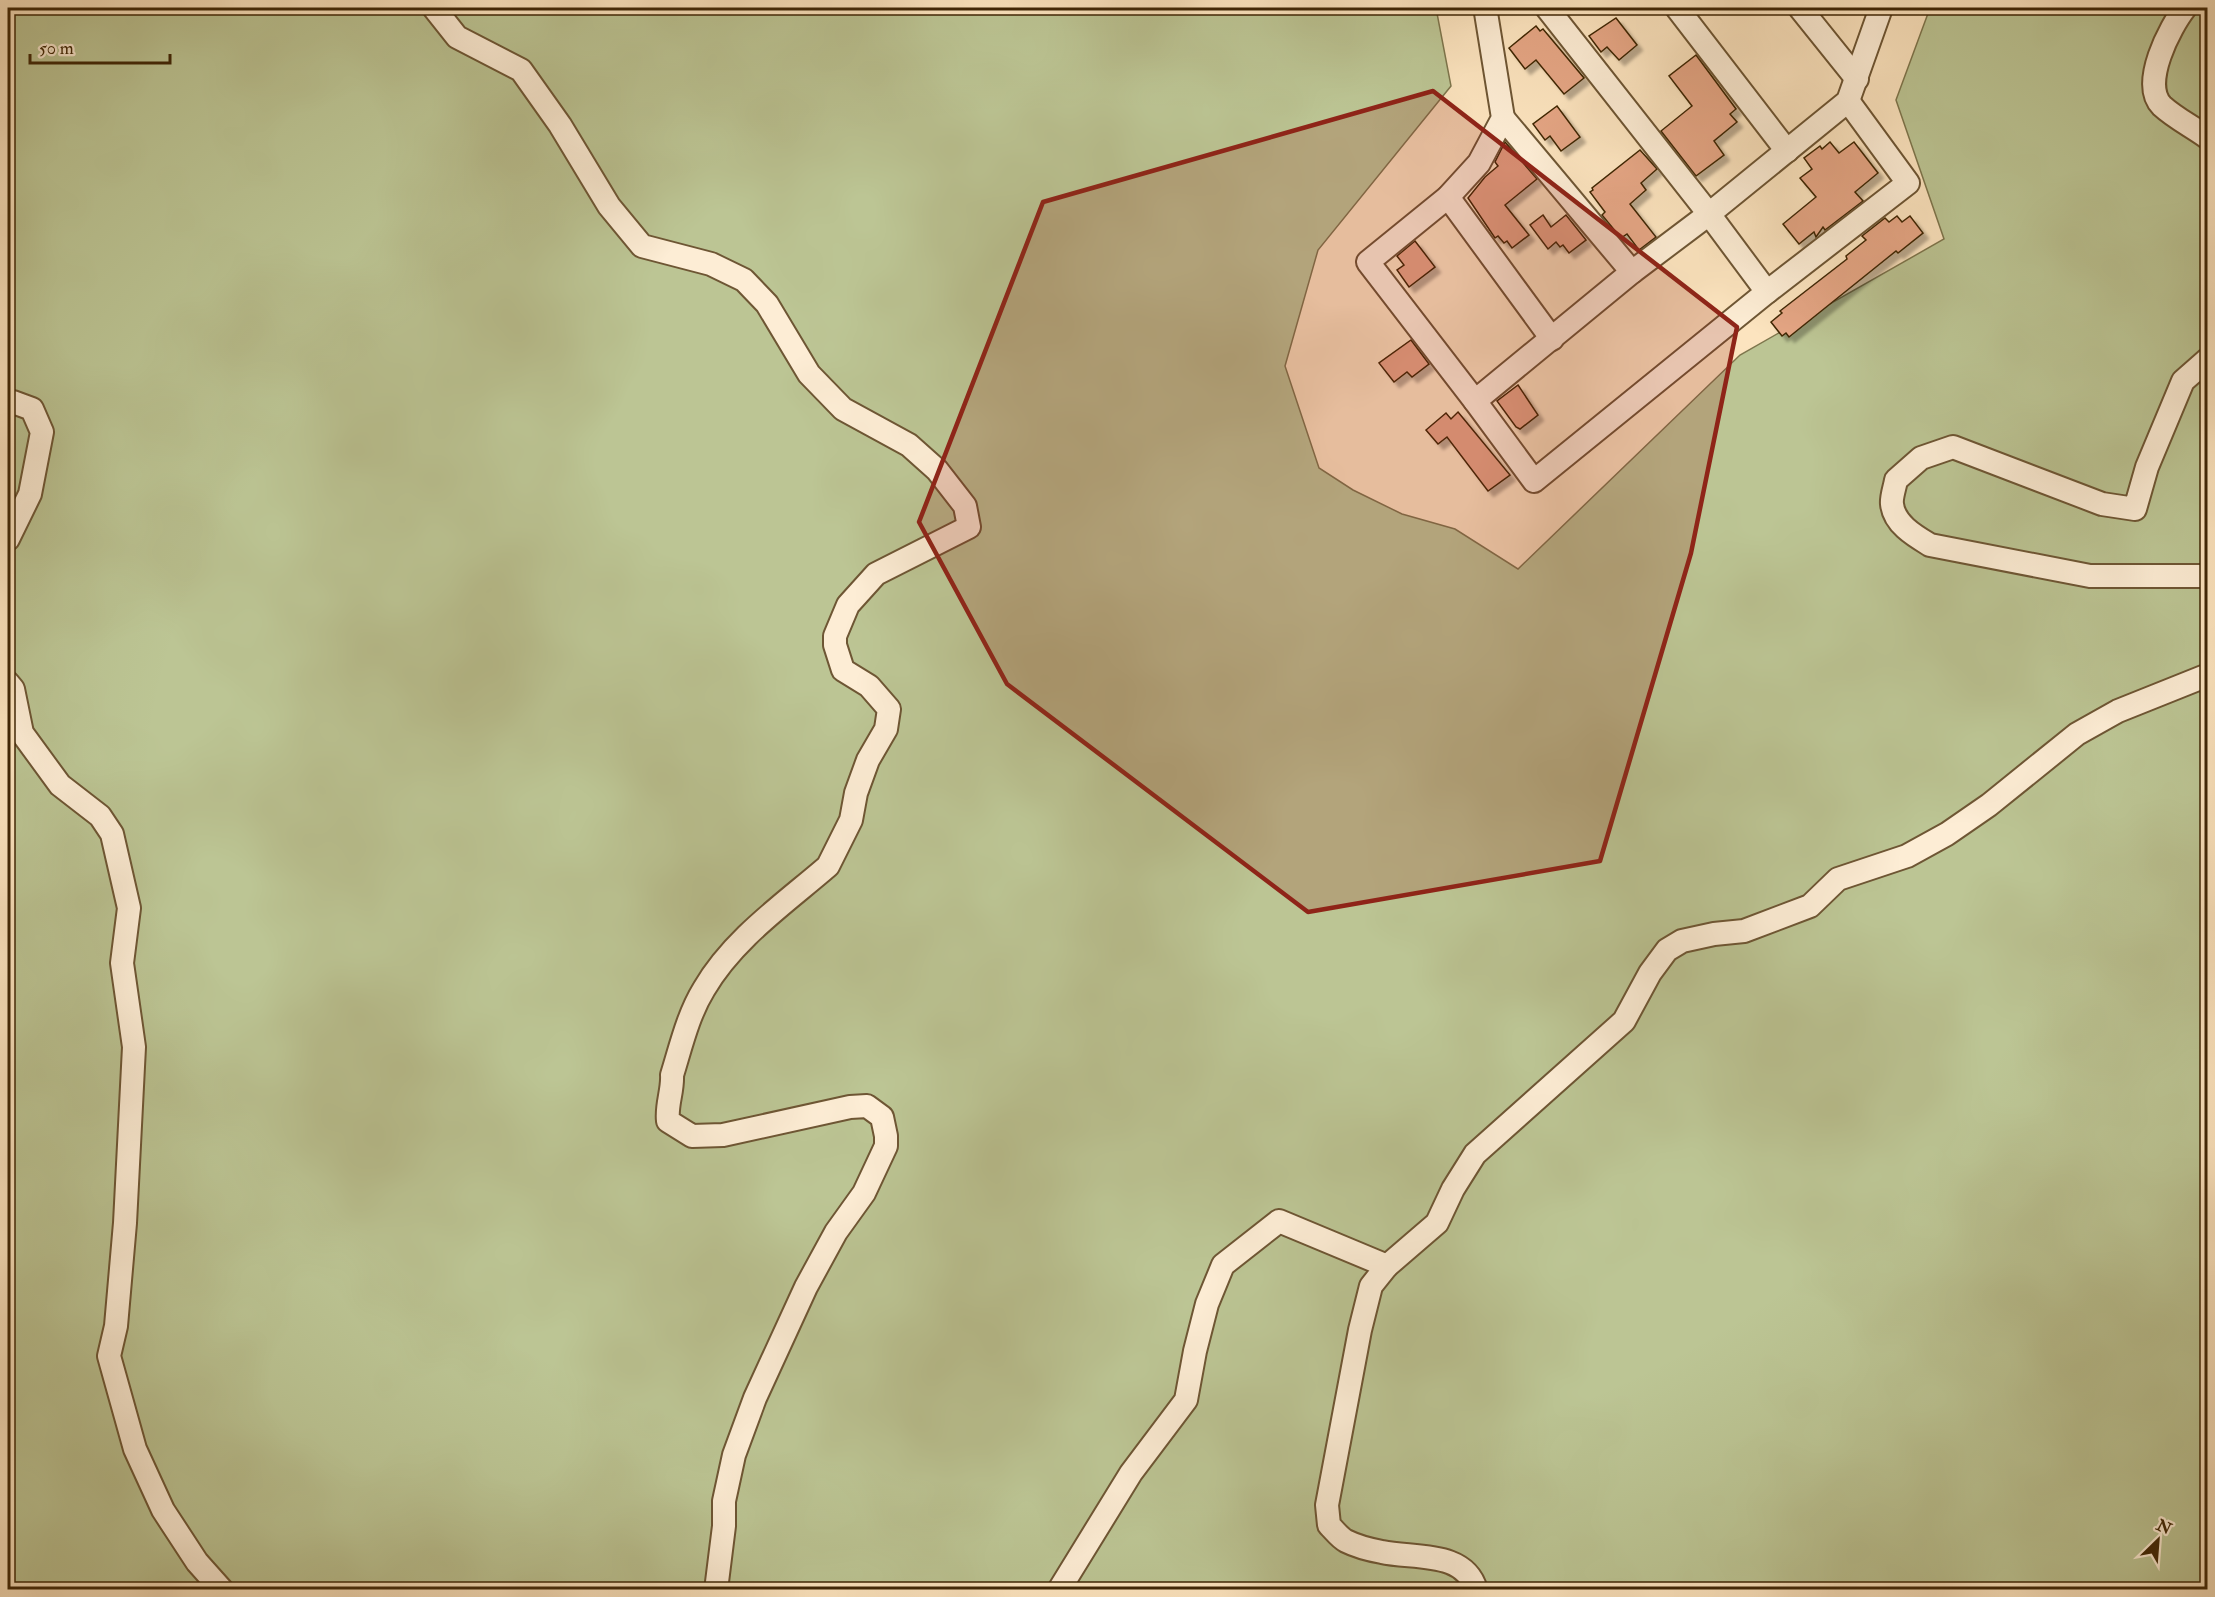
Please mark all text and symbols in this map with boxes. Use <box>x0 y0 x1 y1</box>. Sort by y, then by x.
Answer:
scale bar <box>30 27 170 65</box>
text: 50 m <box>39 37 74 60</box>
north arrow <box>2128 1510 2188 1570</box>
text: N <box>2152 1515 2175 1540</box>

